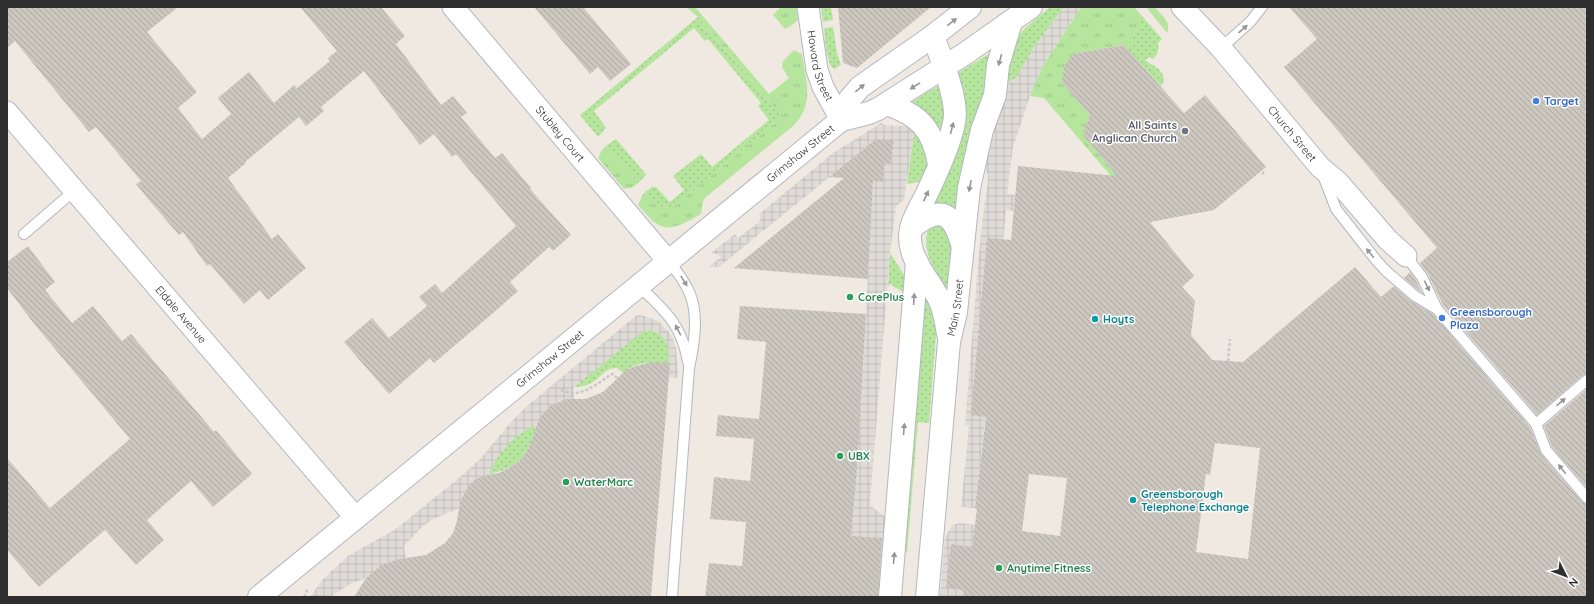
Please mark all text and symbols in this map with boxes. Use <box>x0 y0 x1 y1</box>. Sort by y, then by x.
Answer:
one-way arrow <box>947 17 958 26</box>
one-way arrow <box>1238 24 1248 33</box>
street label: Howard Street <box>804 29 836 104</box>
one-way arrow <box>996 54 1002 66</box>
one-way arrow <box>909 82 921 89</box>
one-way arrow <box>855 83 866 92</box>
place label: Target <box>1544 94 1579 108</box>
marker: Target <box>1531 96 1541 106</box>
street label: Stubley Court <box>533 103 588 165</box>
street label: Church Street <box>1265 103 1320 165</box>
place label: All Saints Anglican Church <box>1092 118 1177 145</box>
street label: Grimshaw Street <box>764 121 837 185</box>
one-way arrow <box>950 121 956 134</box>
marker: All Saints Anglican Church <box>1180 126 1190 136</box>
one-way arrow <box>966 179 972 192</box>
one-way arrow <box>923 191 929 202</box>
one-way arrow <box>1366 248 1375 259</box>
one-way arrow <box>680 275 687 287</box>
street label: Main Street <box>944 278 966 338</box>
one-way arrow <box>1424 281 1430 292</box>
street label: Eldale Avenue <box>152 283 210 346</box>
place label: CorePlus <box>858 290 904 304</box>
marker: CorePlus <box>845 292 855 302</box>
one-way arrow <box>911 292 917 305</box>
place label: Greensborough Plaza <box>1450 305 1532 332</box>
place label: Hoyts <box>1103 312 1134 326</box>
marker: Greensborough Plaza <box>1437 313 1447 323</box>
marker: Hoyts <box>1090 314 1100 324</box>
one-way arrow <box>675 324 682 336</box>
street label: Grimshaw Street <box>513 327 587 391</box>
one-way arrow <box>1556 398 1567 407</box>
one-way arrow <box>901 423 908 435</box>
place label: UBX <box>848 449 870 463</box>
marker: UBX <box>835 451 845 461</box>
one-way arrow <box>1557 463 1566 474</box>
place label: WaterMarc <box>574 475 633 489</box>
marker: WaterMarc <box>561 477 571 487</box>
place label: Greensborough Telephone Exchange <box>1141 487 1250 514</box>
marker: Greensborough Telephone Exchange <box>1128 495 1138 505</box>
one-way arrow <box>890 552 897 564</box>
north arrow <box>1546 556 1586 596</box>
place label: Anytime Fitness <box>1007 561 1091 575</box>
marker: Anytime Fitness <box>994 563 1004 573</box>
text: N <box>1566 575 1581 590</box>

